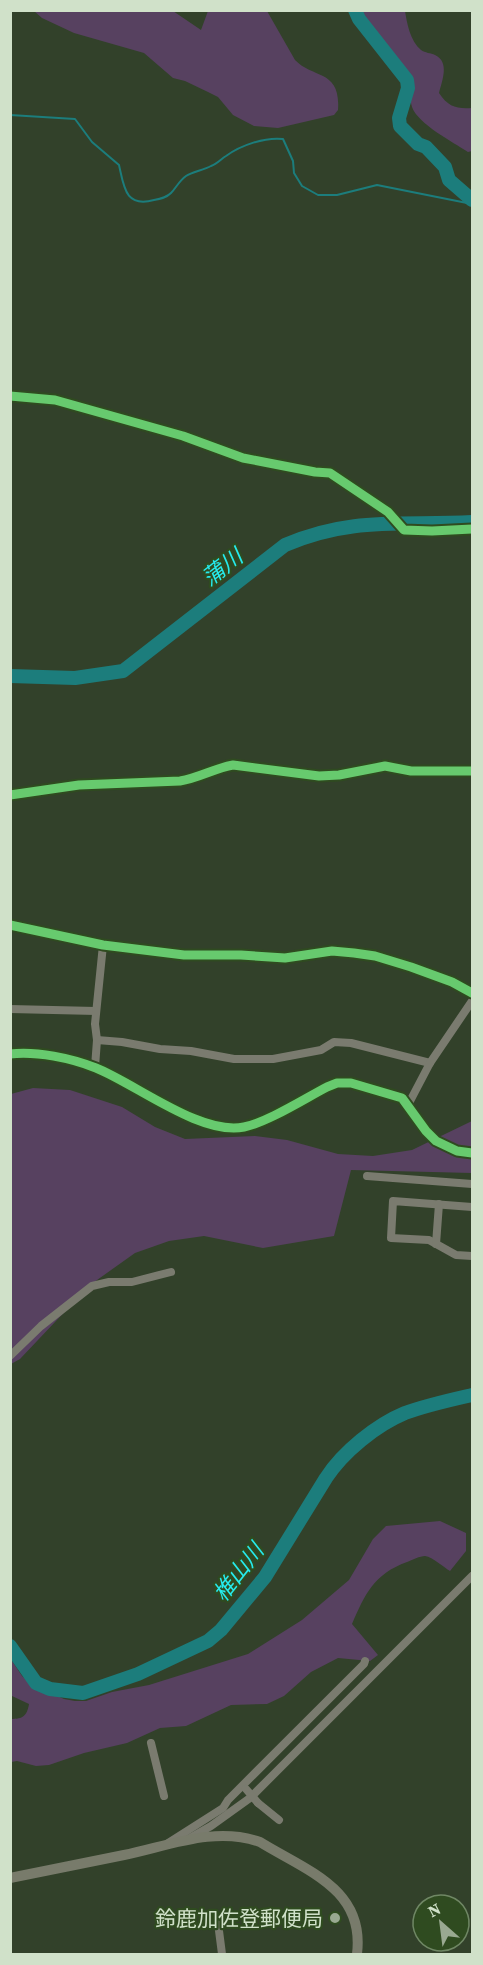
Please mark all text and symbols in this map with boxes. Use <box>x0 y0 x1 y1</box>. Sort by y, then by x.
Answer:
water label: 蒲川 <box>195 540 250 592</box>
water label: 椎山川 <box>206 1535 271 1607</box>
north arrow <box>411 1893 471 1953</box>
text: N <box>424 1897 445 1922</box>
place label: 鈴鹿加佐登郵便局 <box>155 1904 323 1933</box>
marker: 鈴鹿加佐登郵便局 <box>328 1911 342 1925</box>

